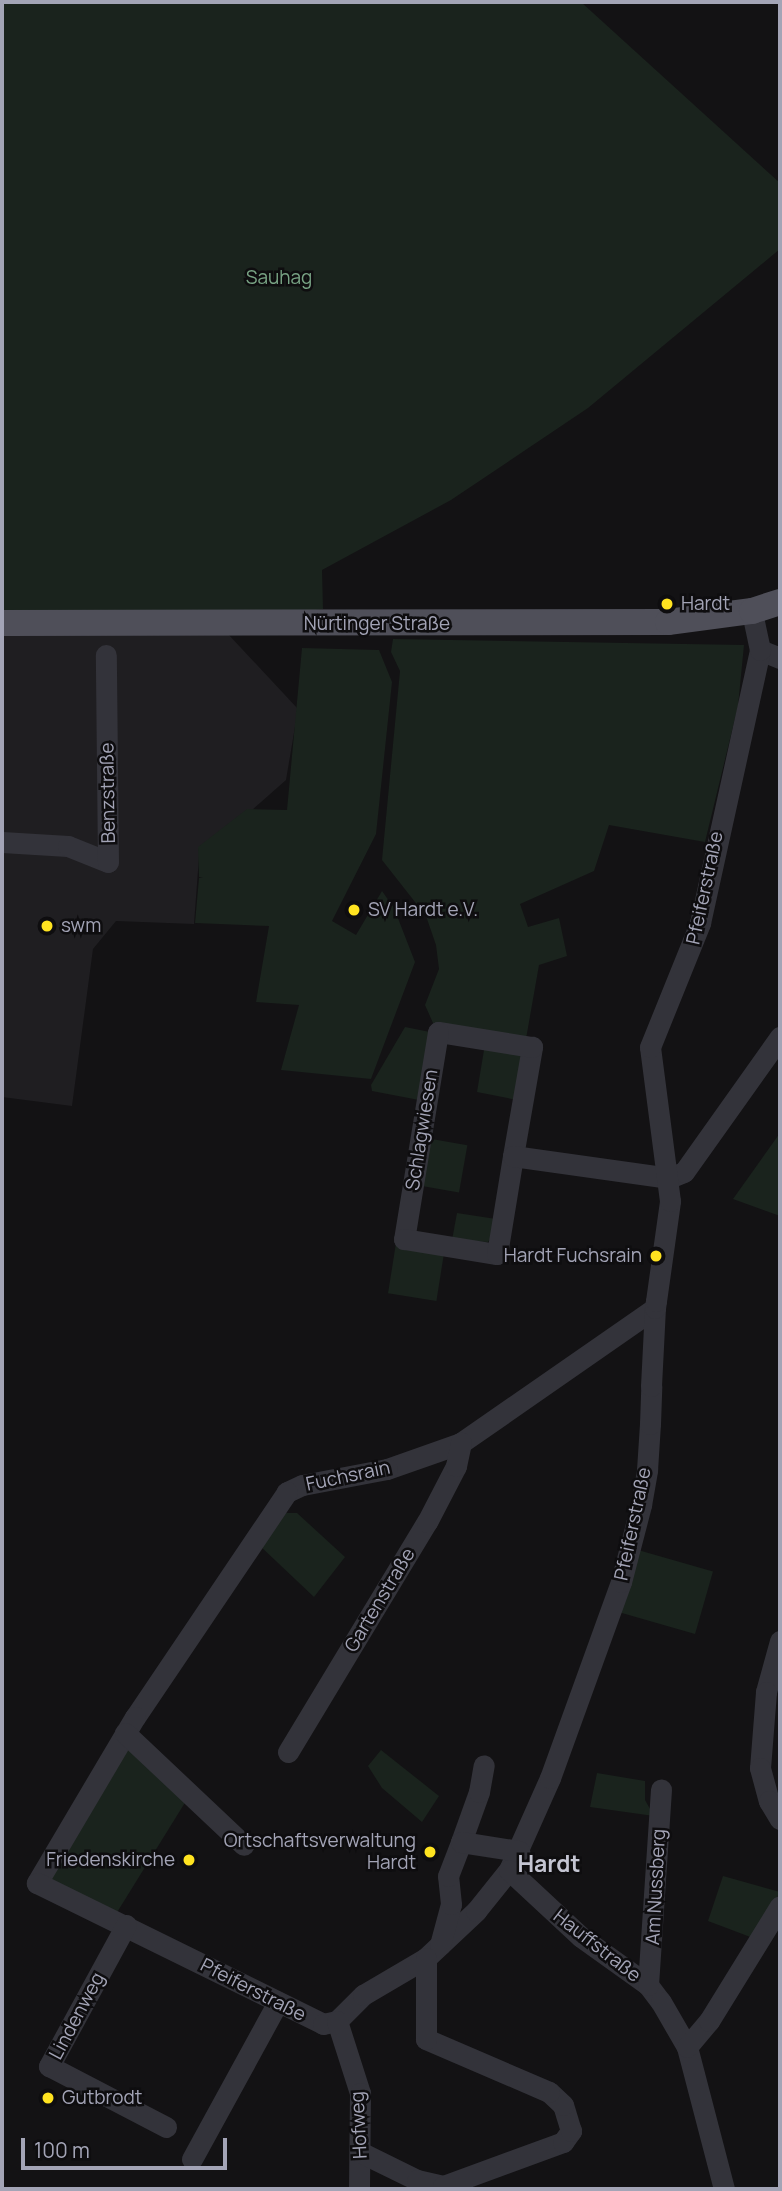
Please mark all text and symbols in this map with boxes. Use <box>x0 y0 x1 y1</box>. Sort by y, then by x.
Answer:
park label: Sauhag <box>246 267 312 289</box>
place label: Hardt <box>681 593 730 615</box>
marker: Hardt <box>659 596 675 612</box>
street label: Nürtinger Straße <box>304 613 450 635</box>
street label: Benzstraße <box>96 742 120 844</box>
street label: Pfeiferstraße <box>682 829 728 947</box>
place label: SV Hardt e.V. <box>368 899 478 921</box>
marker: SV Hardt e.V. <box>346 902 362 918</box>
place label: swm <box>61 915 101 937</box>
marker: swm <box>39 918 55 934</box>
street label: Schlagwiesen <box>401 1068 443 1192</box>
place label: Hardt Fuchsrain <box>504 1245 642 1267</box>
marker: Hardt Fuchsrain <box>648 1248 664 1264</box>
street label: Fuchsrain <box>304 1456 392 1496</box>
street label: Pfeiferstraße <box>610 1465 656 1583</box>
street label: Gartenstraße <box>340 1544 420 1656</box>
street label: Am Nussberg <box>642 1828 670 1946</box>
place label: Ortschaftsverwaltung Hardt <box>224 1830 416 1874</box>
marker: Ortschaftsverwaltung Hardt <box>422 1844 438 1860</box>
place label: Friedenskirche <box>46 1849 175 1871</box>
district label: Hardt <box>518 1849 580 1877</box>
marker: Friedenskirche <box>181 1852 197 1868</box>
street label: Hauffstraße <box>549 1905 645 1987</box>
street label: Pfeiferstraße <box>197 1954 309 2026</box>
street label: Lindenweg <box>45 1969 109 2063</box>
place label: Gutbrodt <box>62 2087 142 2109</box>
marker: Gutbrodt <box>40 2090 56 2106</box>
street label: Hofweg <box>346 2091 372 2159</box>
scale bar <box>24 2124 231 2168</box>
text: 100 m <box>34 2136 90 2164</box>

